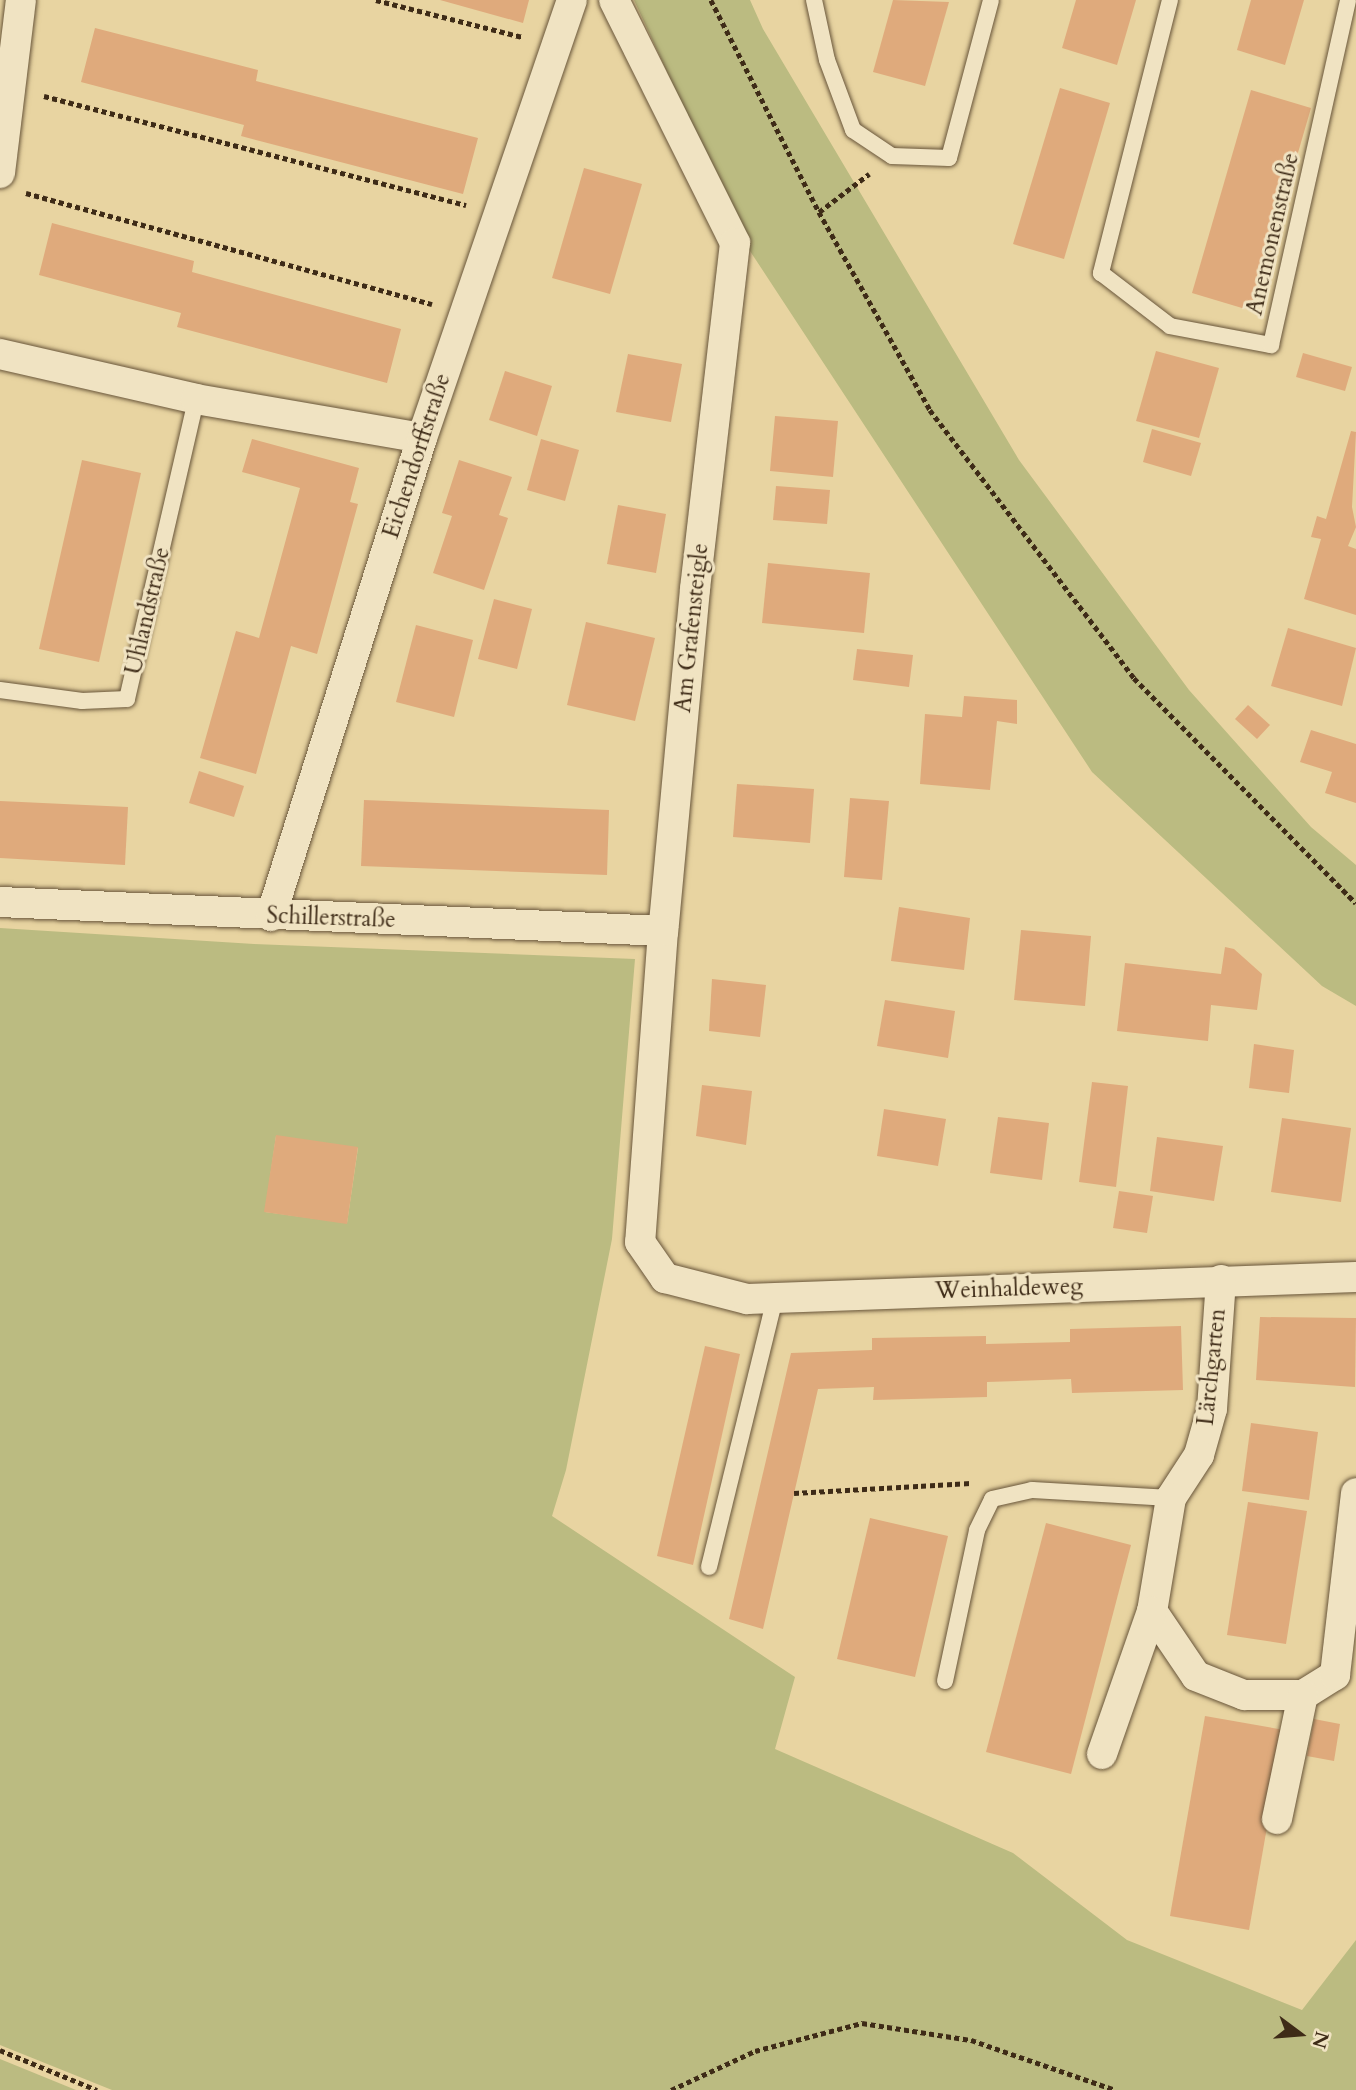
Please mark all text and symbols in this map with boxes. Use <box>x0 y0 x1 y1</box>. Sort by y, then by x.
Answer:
street label: Anemonenstraße <box>1241 150 1305 318</box>
street label: Eichendorffstraße <box>377 370 457 542</box>
street label: Am Grafensteigle <box>669 542 715 714</box>
street label: Uhlandstraße <box>120 545 176 677</box>
street label: Schillerstraße <box>266 902 396 934</box>
street label: Weinhaldeweg <box>934 1273 1084 1305</box>
street label: Lärchgarten <box>1192 1307 1232 1427</box>
north arrow <box>1265 1999 1335 2069</box>
text: N <box>1305 2028 1335 2051</box>

